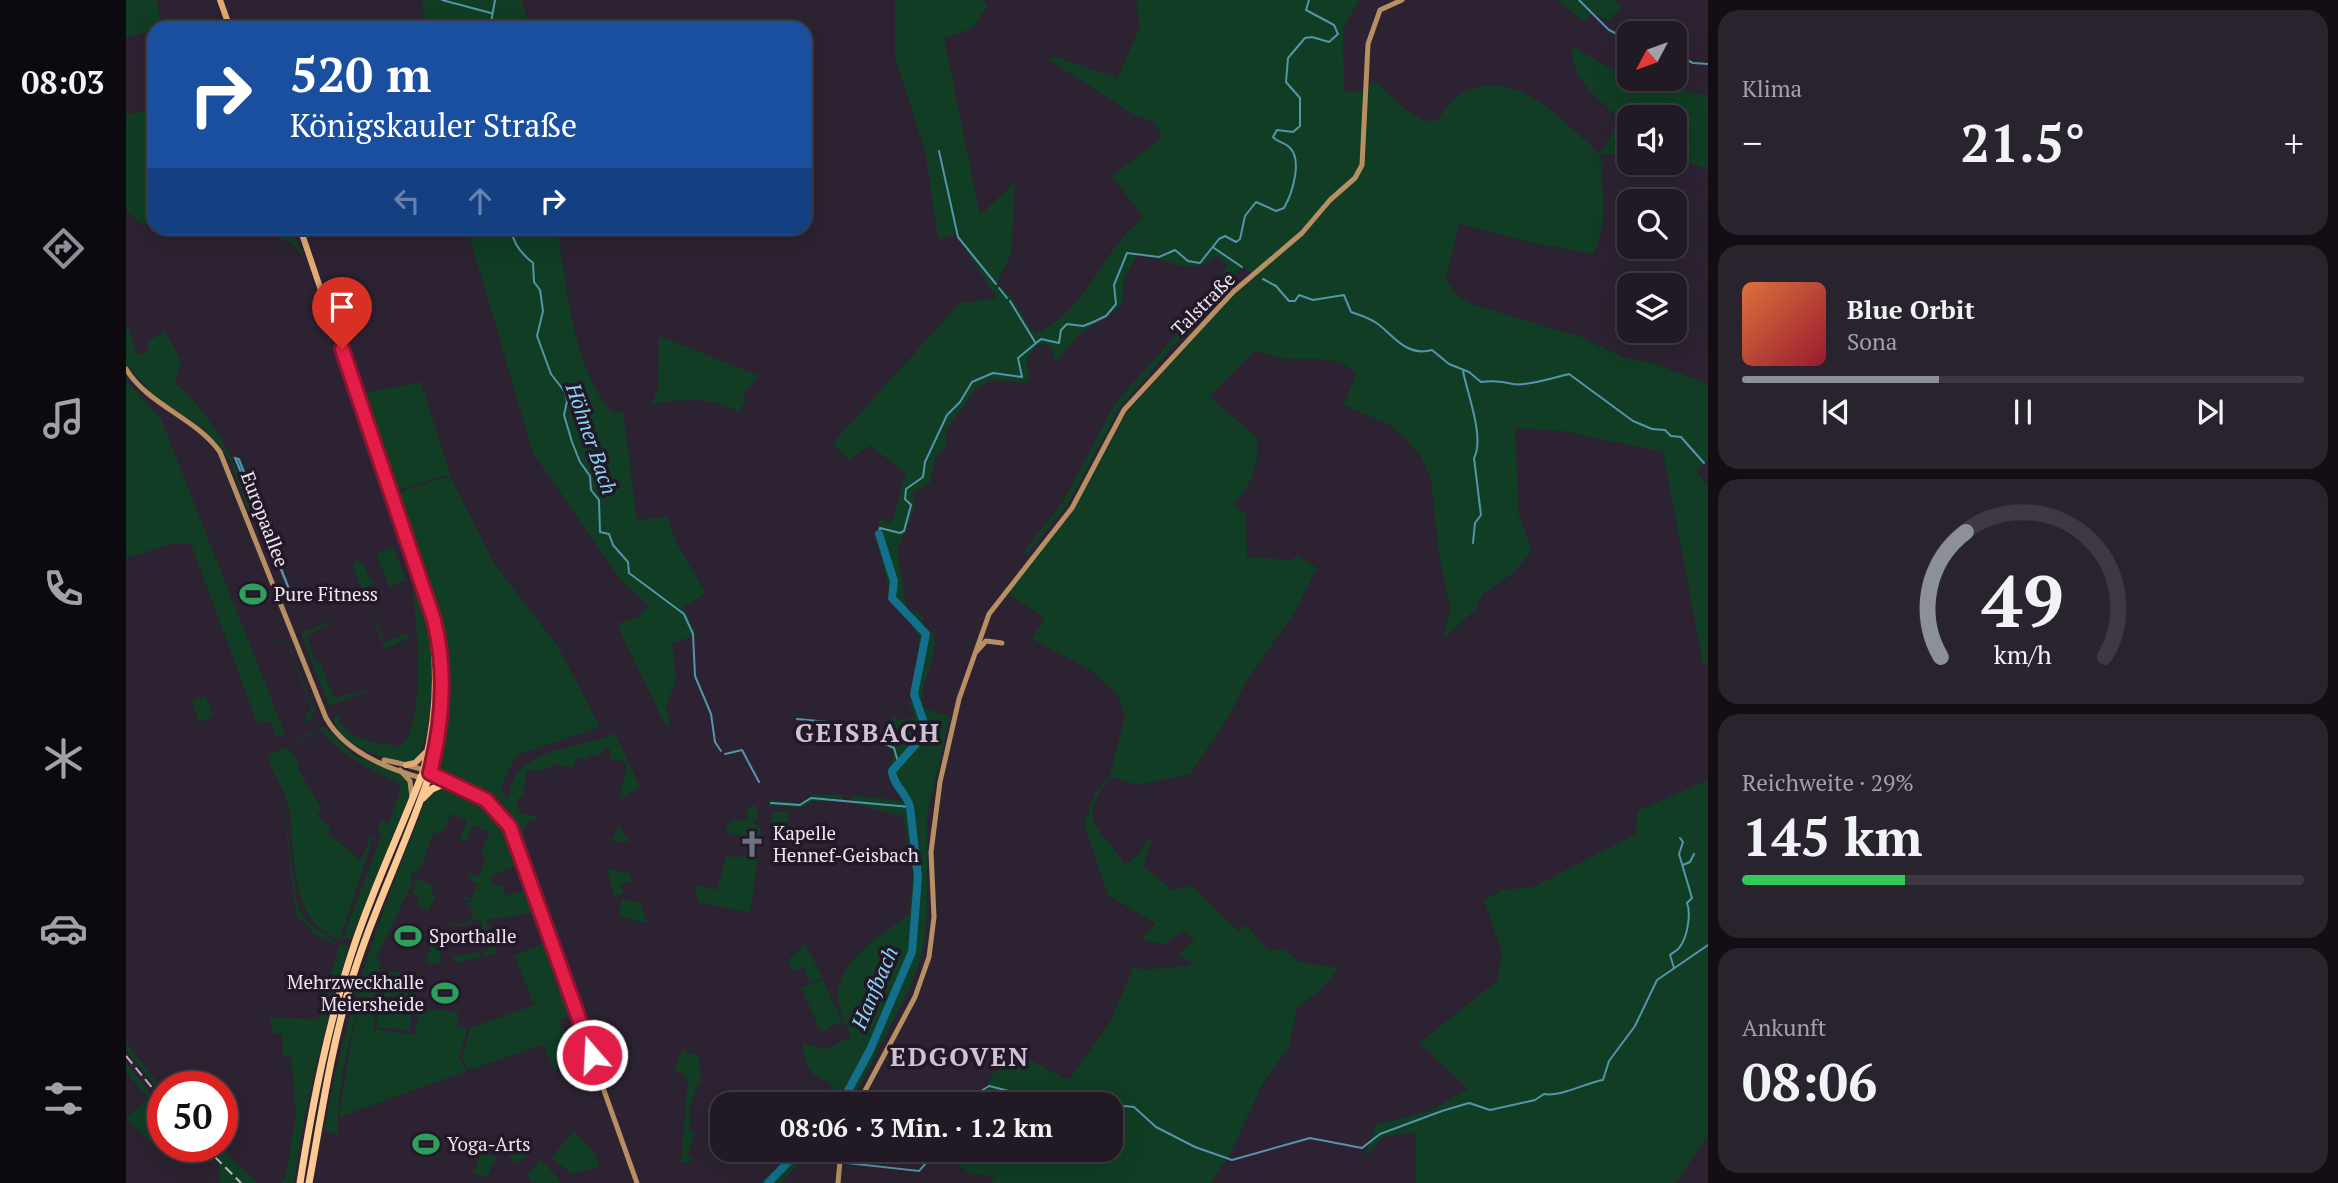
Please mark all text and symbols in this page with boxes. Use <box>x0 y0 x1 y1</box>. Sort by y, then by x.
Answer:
north arrow <box>1617 21 1687 91</box>
map controls <box>1617 21 1687 343</box>
text: 520 m <box>290 41 432 106</box>
icon: right <box>175 49 266 140</box>
text: 08:03 <box>21 61 105 103</box>
text: Klima <box>1742 73 1802 104</box>
text: Königskauler Straße <box>290 104 577 146</box>
button: sound <box>1617 105 1687 175</box>
text: 21.5° <box>1960 108 2086 177</box>
text: − <box>1742 118 1762 168</box>
text: + <box>2284 118 2304 168</box>
icon: left <box>388 182 426 220</box>
icon: ahead <box>461 182 499 220</box>
icon: right <box>534 182 572 220</box>
button: search <box>1617 189 1687 259</box>
icon: directions <box>39 224 88 273</box>
street label: Talstraße <box>1165 266 1240 341</box>
button: layers <box>1617 273 1687 343</box>
pin <box>312 277 372 349</box>
icon: arrive <box>323 288 361 326</box>
text: Blue Orbit <box>1847 292 1975 326</box>
text: Sona <box>1847 326 1897 357</box>
water label: Höhner Bach <box>560 378 624 498</box>
icon: previous <box>1817 393 1855 431</box>
icon: pause <box>2004 393 2042 431</box>
icon: next <box>2191 393 2229 431</box>
icon: music <box>39 394 88 443</box>
street label: Europaallee <box>236 468 295 570</box>
text: 49 <box>1982 552 2064 649</box>
icon: phone <box>39 564 88 613</box>
sports icon: Pure Fitness <box>238 579 268 609</box>
place label: Pure Fitness <box>274 581 378 606</box>
text: km/h <box>1994 638 2052 671</box>
district label: GEISBACH <box>795 715 941 749</box>
icon: climate <box>39 734 88 783</box>
text: Reichweite · 29% <box>1742 767 1914 798</box>
text: 145 km <box>1742 802 1923 871</box>
place label: Kapelle Hennef-Geisbach <box>773 820 919 867</box>
church icon: Kapelle Hennef-Geisbach <box>737 829 767 859</box>
icon: car <box>39 904 88 953</box>
sports icon: Sporthalle <box>393 921 423 951</box>
place label: Sporthalle <box>429 923 517 948</box>
water label: Hanfbach <box>844 942 904 1034</box>
place label: Mehrzweckhalle Meiersheide <box>287 969 424 1016</box>
sports icon: Mehrzweckhalle Meiersheide <box>430 978 460 1008</box>
text: Ankunft <box>1742 1012 1826 1043</box>
position arrow <box>555 1018 629 1092</box>
district label: EDGOVEN <box>890 1039 1030 1073</box>
text: 08:06 <box>1742 1047 1877 1116</box>
speed limit sign: 50 <box>147 1071 238 1162</box>
icon: filters <box>39 1074 88 1123</box>
text: 08:06 · 3 Min. · 1.2 km <box>780 1110 1053 1144</box>
sports icon: Yoga-Arts <box>411 1129 441 1159</box>
place label: Yoga-Arts <box>447 1131 530 1156</box>

